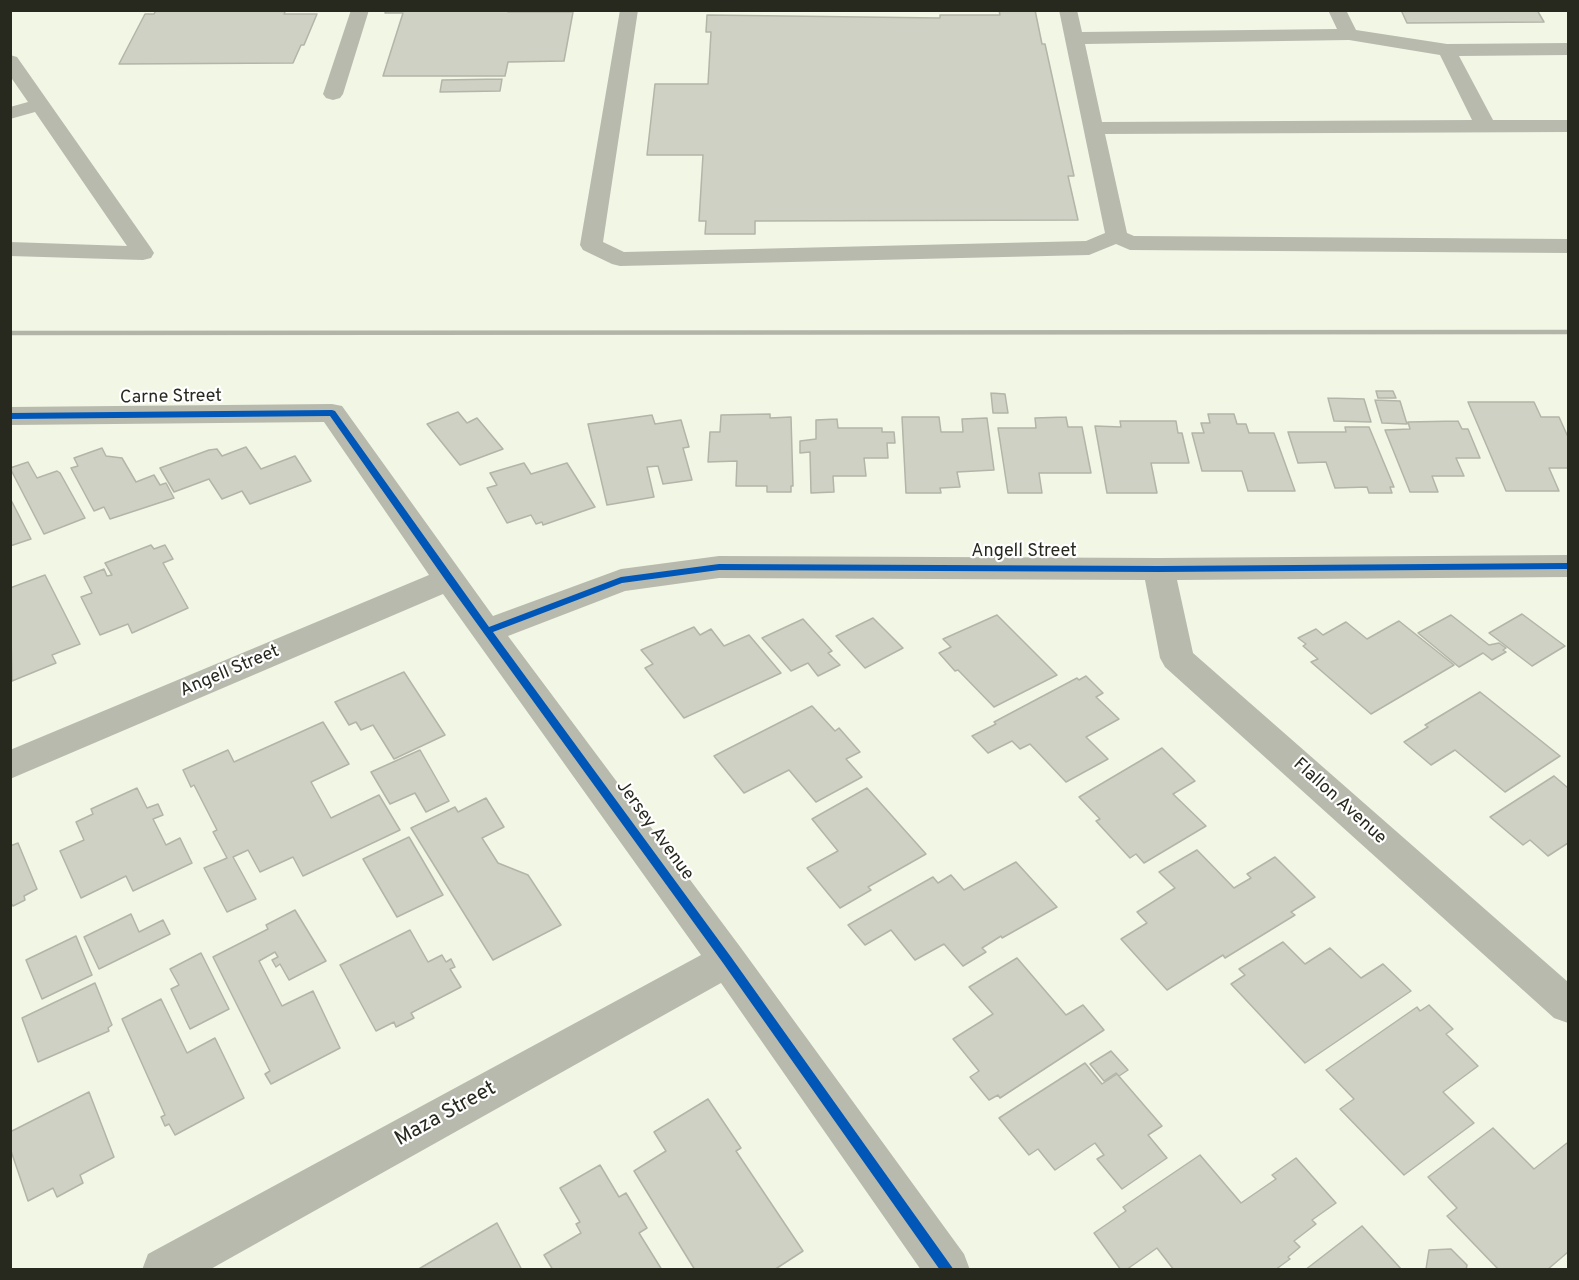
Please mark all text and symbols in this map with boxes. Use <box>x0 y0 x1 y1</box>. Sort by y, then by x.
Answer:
street label: Carne Street <box>120 386 222 410</box>
street label: Angell Street <box>971 541 1077 563</box>
street label: Angell Street <box>177 641 283 703</box>
street label: Flallon Avenue <box>1288 754 1390 850</box>
street label: Jersey Avenue <box>611 777 697 885</box>
street label: Maza Street <box>391 1077 501 1153</box>

